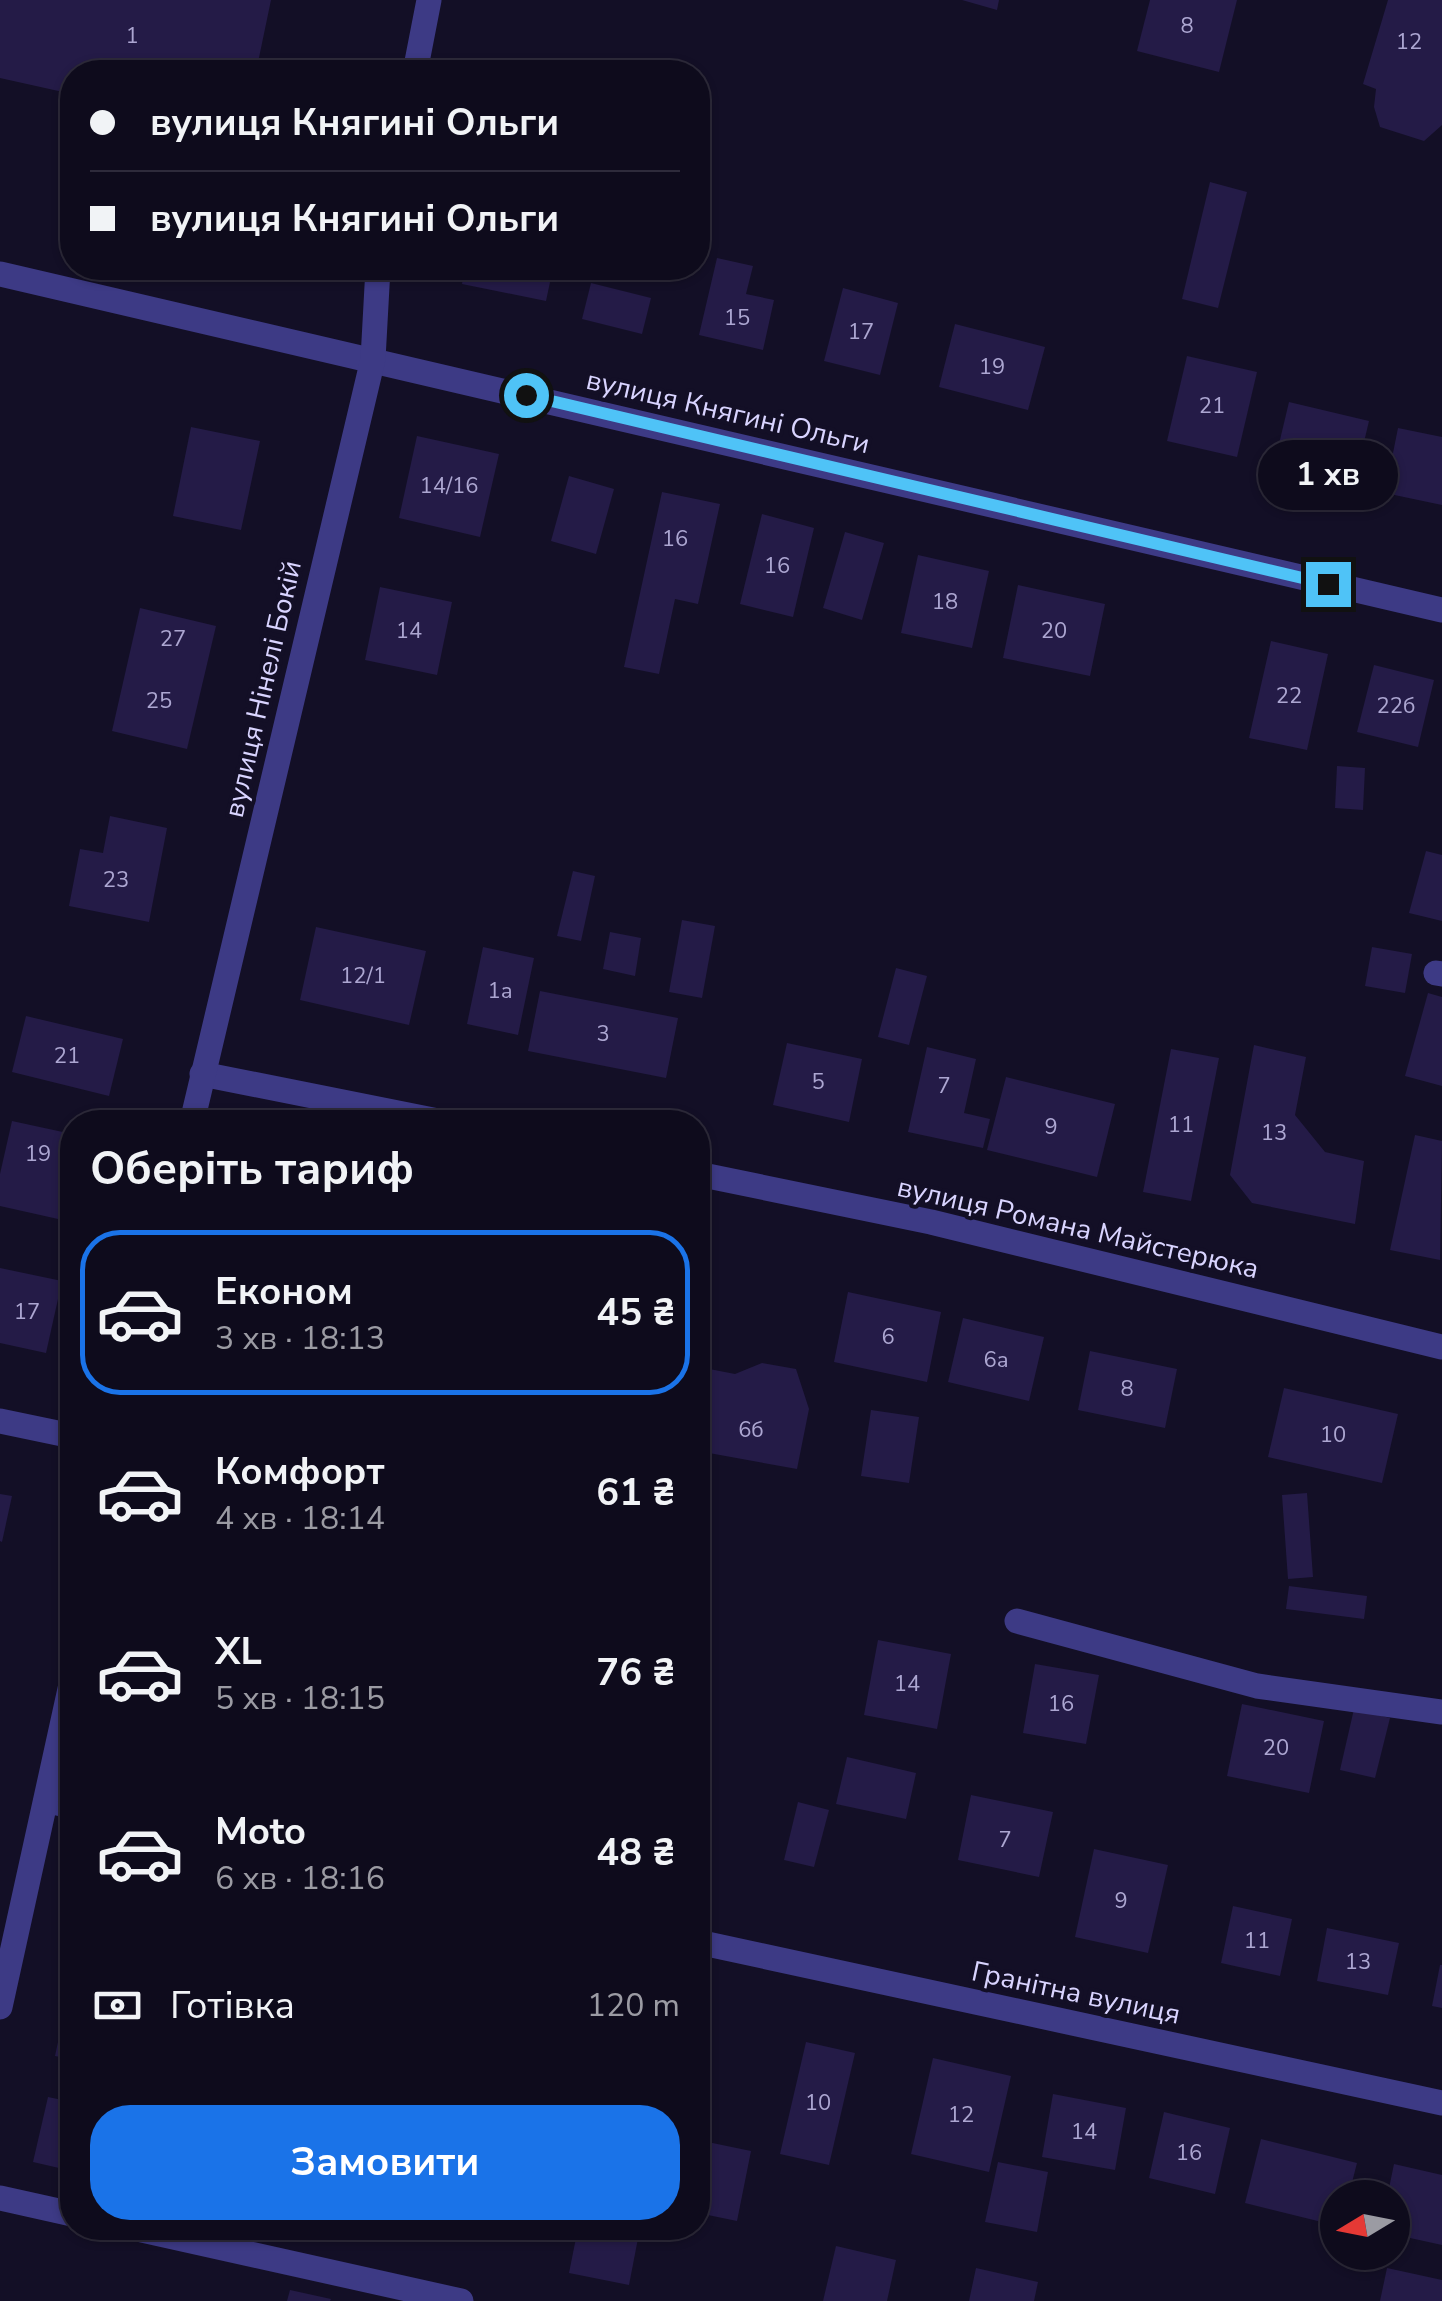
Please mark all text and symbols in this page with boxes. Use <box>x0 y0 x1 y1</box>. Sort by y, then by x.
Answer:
house number: 8 <box>1180 11 1194 41</box>
house number: 1 <box>125 21 139 51</box>
house number: 12 <box>1396 27 1422 57</box>
text: вулиця Княгині Ольги <box>150 97 559 148</box>
text: вулиця Княгині Ольги <box>150 193 559 244</box>
house number: 15 <box>724 303 750 333</box>
house number: 17 <box>848 317 874 347</box>
house number: 19 <box>979 352 1005 382</box>
street label: вулиця Княгині Ольги <box>583 361 873 463</box>
route start <box>504 373 549 418</box>
house number: 21 <box>1199 391 1225 421</box>
callout: 1 хв <box>1258 439 1398 509</box>
text: 1 хв <box>1296 453 1360 496</box>
house number: 14/16 <box>419 471 479 501</box>
house number: 16 <box>662 524 688 554</box>
house number: 16 <box>764 551 790 581</box>
street label: вулиця Нінелі Бокій <box>215 557 311 821</box>
route end <box>1306 562 1351 607</box>
house number: 18 <box>932 587 958 617</box>
house number: 14 <box>396 616 422 646</box>
house number: 20 <box>1041 616 1067 646</box>
house number: 27 <box>160 624 186 654</box>
house number: 22 <box>1276 681 1302 711</box>
house number: 25 <box>146 686 172 716</box>
house number: 22б <box>1377 691 1415 721</box>
house number: 23 <box>103 865 129 895</box>
house number: 12/1 <box>340 961 386 991</box>
house number: 1а <box>487 976 513 1006</box>
house number: 3 <box>596 1019 610 1049</box>
house number: 21 <box>54 1041 80 1071</box>
house number: 5 <box>811 1067 825 1097</box>
house number: 7 <box>937 1071 951 1101</box>
house number: 11 <box>1168 1110 1194 1140</box>
house number: 9 <box>1044 1112 1058 1142</box>
house number: 13 <box>1261 1118 1287 1148</box>
house number: 19 <box>25 1139 51 1169</box>
text: Оберіть тариф <box>90 1139 414 1200</box>
street label: вулиця Романа Майстерюка <box>893 1168 1263 1288</box>
text: Економ <box>215 1266 353 1317</box>
icon: car <box>95 1268 185 1358</box>
text: 45 ₴ <box>596 1287 675 1338</box>
house number: 17 <box>14 1297 40 1327</box>
text: 3 хв · 18:13 <box>215 1317 385 1360</box>
house number: 6 <box>881 1322 895 1352</box>
house number: 6а <box>983 1345 1009 1375</box>
house number: 8 <box>1120 1374 1134 1404</box>
house number: 6б <box>738 1415 764 1445</box>
house number: 10 <box>1320 1420 1346 1450</box>
text: Комфорт <box>215 1446 384 1497</box>
icon: car <box>95 1448 185 1538</box>
text: 61 ₴ <box>596 1467 675 1518</box>
text: 4 хв · 18:14 <box>215 1497 385 1540</box>
text: XL <box>215 1626 262 1677</box>
icon: car <box>95 1628 185 1718</box>
text: 76 ₴ <box>596 1647 675 1698</box>
house number: 14 <box>894 1669 920 1699</box>
text: 5 хв · 18:15 <box>215 1677 385 1720</box>
house number: 16 <box>1048 1689 1074 1719</box>
house number: 20 <box>1263 1733 1289 1763</box>
text: Moto <box>215 1806 306 1857</box>
icon: car <box>95 1808 185 1898</box>
house number: 7 <box>998 1825 1012 1855</box>
text: 48 ₴ <box>596 1827 675 1878</box>
text: 6 хв · 18:16 <box>215 1857 385 1900</box>
house number: 9 <box>1114 1886 1128 1916</box>
house number: 11 <box>1244 1926 1270 1956</box>
house number: 13 <box>1345 1947 1371 1977</box>
street label: Гранітна вулиця <box>968 1952 1184 2034</box>
icon: cash <box>90 1978 145 2033</box>
text: Готівка <box>170 1980 295 2031</box>
text: 120 m <box>587 1984 680 2027</box>
house number: 10 <box>805 2088 831 2118</box>
house number: 12 <box>948 2100 974 2130</box>
button: Замовити <box>90 2105 680 2220</box>
house number: 14 <box>1071 2117 1097 2147</box>
house number: 16 <box>1176 2138 1202 2168</box>
north arrow <box>1320 2180 1410 2270</box>
map controls <box>1320 2180 1410 2270</box>

